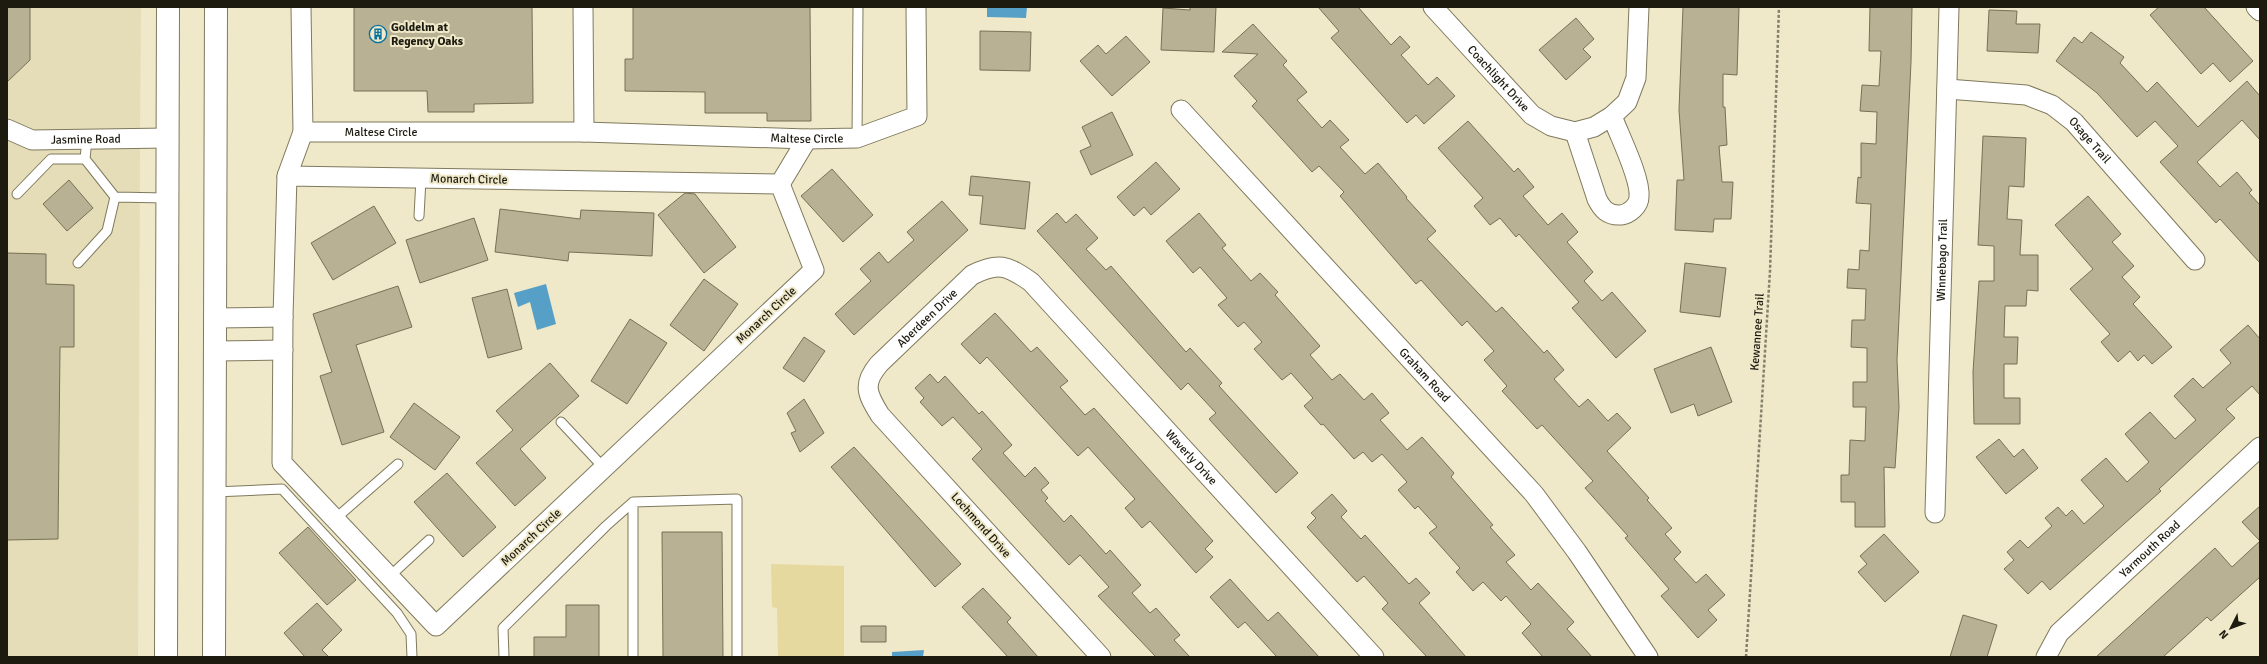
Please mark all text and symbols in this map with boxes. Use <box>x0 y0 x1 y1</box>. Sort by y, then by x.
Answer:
place label: Goldelm at Regency Oaks <box>391 20 464 49</box>
building icon: Goldelm at Regency Oaks <box>368 24 388 44</box>
street label: Coachlight Drive <box>1464 42 1532 115</box>
street label: Osage Trail <box>2066 114 2114 167</box>
street label: Maltese Circle <box>344 125 417 140</box>
street label: Maltese Circle <box>770 131 844 147</box>
street label: Jasmine Road <box>50 132 121 148</box>
street label: Monarch Circle <box>430 171 508 188</box>
street label: Winnebago Trail <box>1934 218 1951 302</box>
street label: Monarch Circle <box>733 284 800 347</box>
street label: Aberdeen Drive <box>894 286 961 351</box>
street label: Kewannee Trail <box>1747 292 1768 371</box>
street label: Graham Road <box>1395 345 1453 406</box>
street label: Waverly Drive <box>1162 427 1220 488</box>
street label: Lochmond Drive <box>947 490 1014 561</box>
street label: Monarch Circle <box>498 506 565 569</box>
street label: Yarmouth Road <box>2117 518 2184 581</box>
north arrow <box>2211 608 2251 648</box>
text: N <box>2217 627 2231 642</box>

